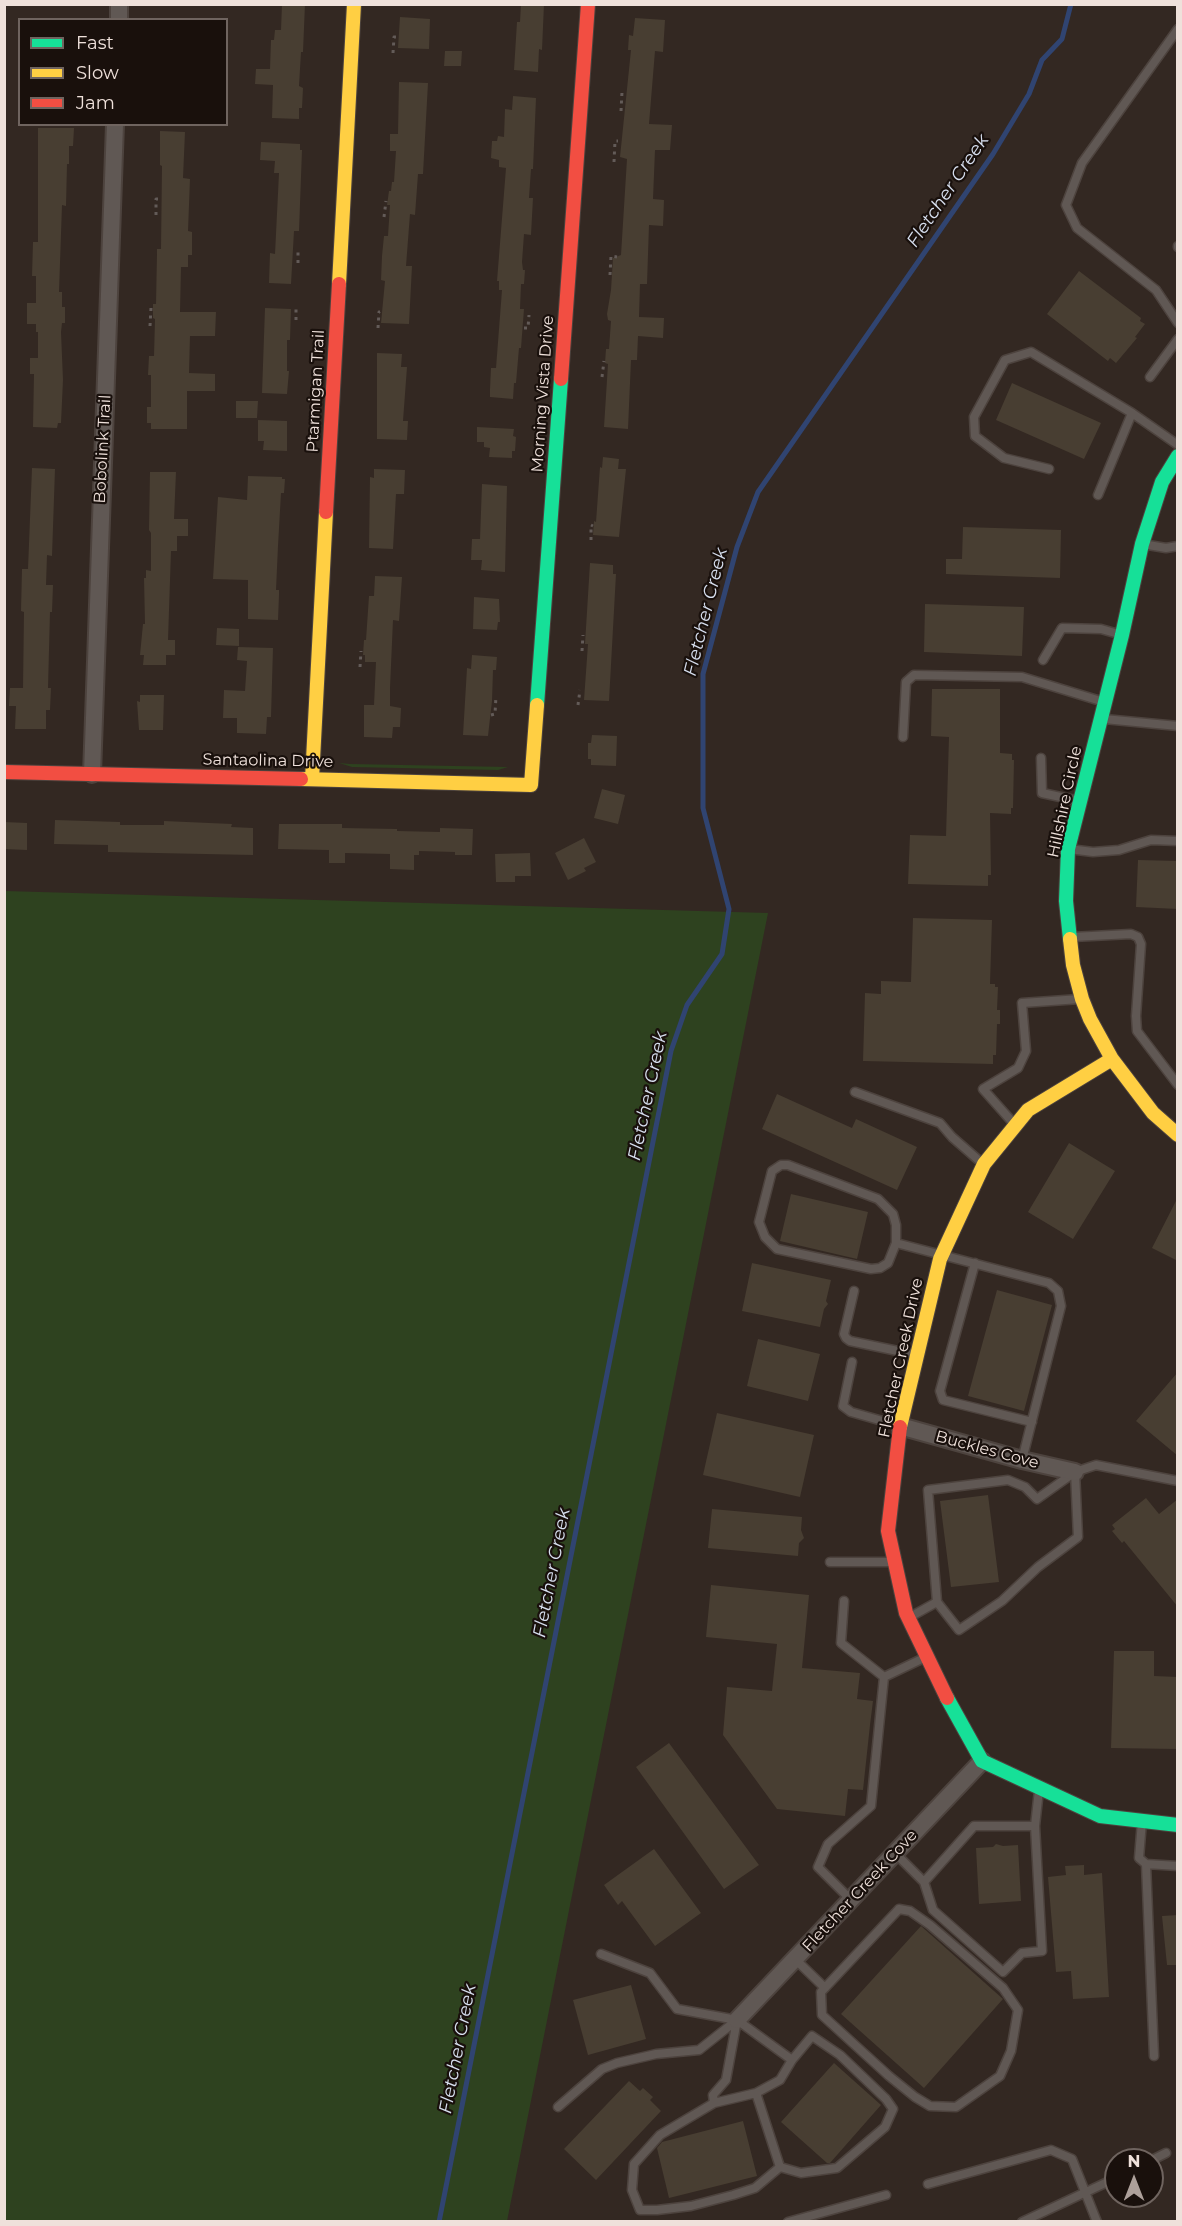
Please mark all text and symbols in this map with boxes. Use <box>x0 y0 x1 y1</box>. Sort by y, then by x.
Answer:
legend <box>18 18 228 126</box>
text: Fast <box>76 32 114 54</box>
text: Slow <box>76 62 119 84</box>
text: Jam <box>76 92 115 114</box>
water label: Fletcher Creek <box>902 130 994 252</box>
street label: Morning Vista Drive <box>528 315 558 473</box>
street label: Ptarmigan Trail <box>303 329 329 453</box>
street label: Bobolink Trail <box>91 394 115 504</box>
water label: Fletcher Creek <box>680 546 732 678</box>
street label: Hillshire Circle <box>1044 744 1086 860</box>
street label: Santaolina Drive <box>202 750 334 772</box>
water label: Fletcher Creek <box>624 1029 672 1163</box>
street label: Fletcher Creek Drive <box>875 1276 927 1440</box>
street label: Buckles Cove <box>933 1427 1041 1473</box>
water label: Fletcher Creek <box>529 1506 575 1640</box>
street label: Fletcher Creek Cove <box>798 1826 922 1956</box>
water label: Fletcher Creek <box>435 1982 481 2116</box>
north arrow <box>1104 2148 1164 2208</box>
text: N <box>1128 2152 1140 2171</box>

